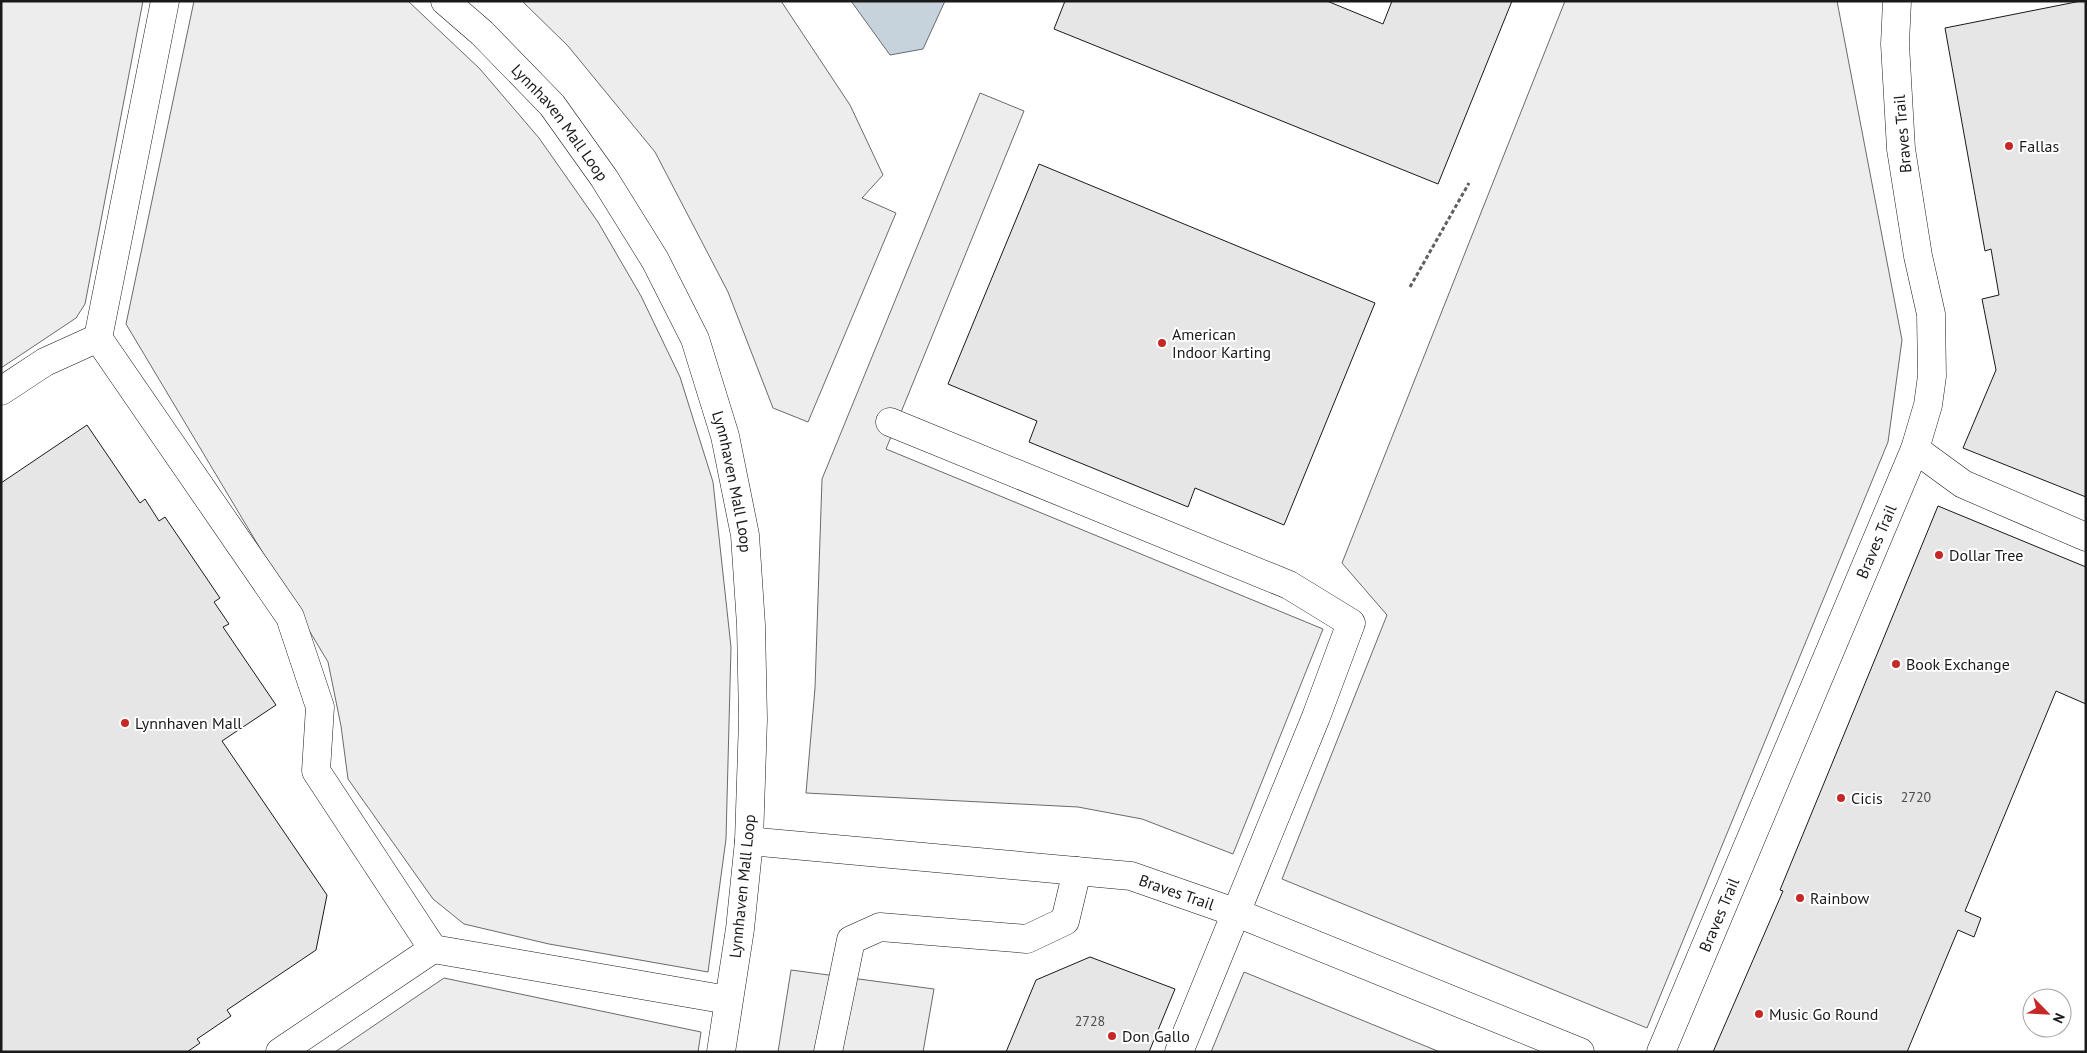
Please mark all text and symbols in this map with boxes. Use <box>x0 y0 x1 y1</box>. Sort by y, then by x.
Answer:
street label: Lynnhaven Mall Loop <box>507 60 613 185</box>
street label: Braves Trail <box>1889 94 1915 174</box>
place label: Fallas <box>2019 136 2059 156</box>
marker: Fallas <box>2003 140 2015 152</box>
place label: American Indoor Karting <box>1172 324 1271 362</box>
marker: American Indoor Karting <box>1156 337 1168 349</box>
street label: Lynnhaven Mall Loop <box>708 408 756 553</box>
street label: Braves Trail <box>1852 501 1901 582</box>
place label: Dollar Tree <box>1949 545 2023 565</box>
marker: Dollar Tree <box>1933 549 1945 561</box>
place label: Book Exchange <box>1906 654 2010 674</box>
marker: Book Exchange <box>1890 658 1902 670</box>
place label: Lynnhaven Mall <box>135 713 242 733</box>
marker: Lynnhaven Mall <box>119 717 131 729</box>
place label: Cicis <box>1851 788 1883 808</box>
house number: 2720 <box>1901 788 1932 806</box>
marker: Cicis <box>1835 792 1847 804</box>
street label: Lynnhaven Mall Loop <box>725 813 759 959</box>
street label: Braves Trail <box>1136 870 1217 914</box>
street label: Braves Trail <box>1694 874 1743 955</box>
place label: Rainbow <box>1810 888 1869 908</box>
marker: Rainbow <box>1794 892 1806 904</box>
north arrow <box>2022 988 2072 1038</box>
place label: Music Go Round <box>1769 1004 1878 1024</box>
marker: Music Go Round <box>1753 1008 1765 1020</box>
text: N <box>2049 1010 2069 1026</box>
house number: 2728 <box>1075 1012 1105 1030</box>
place label: Don Gallo <box>1122 1026 1190 1046</box>
marker: Don Gallo <box>1106 1030 1118 1042</box>

